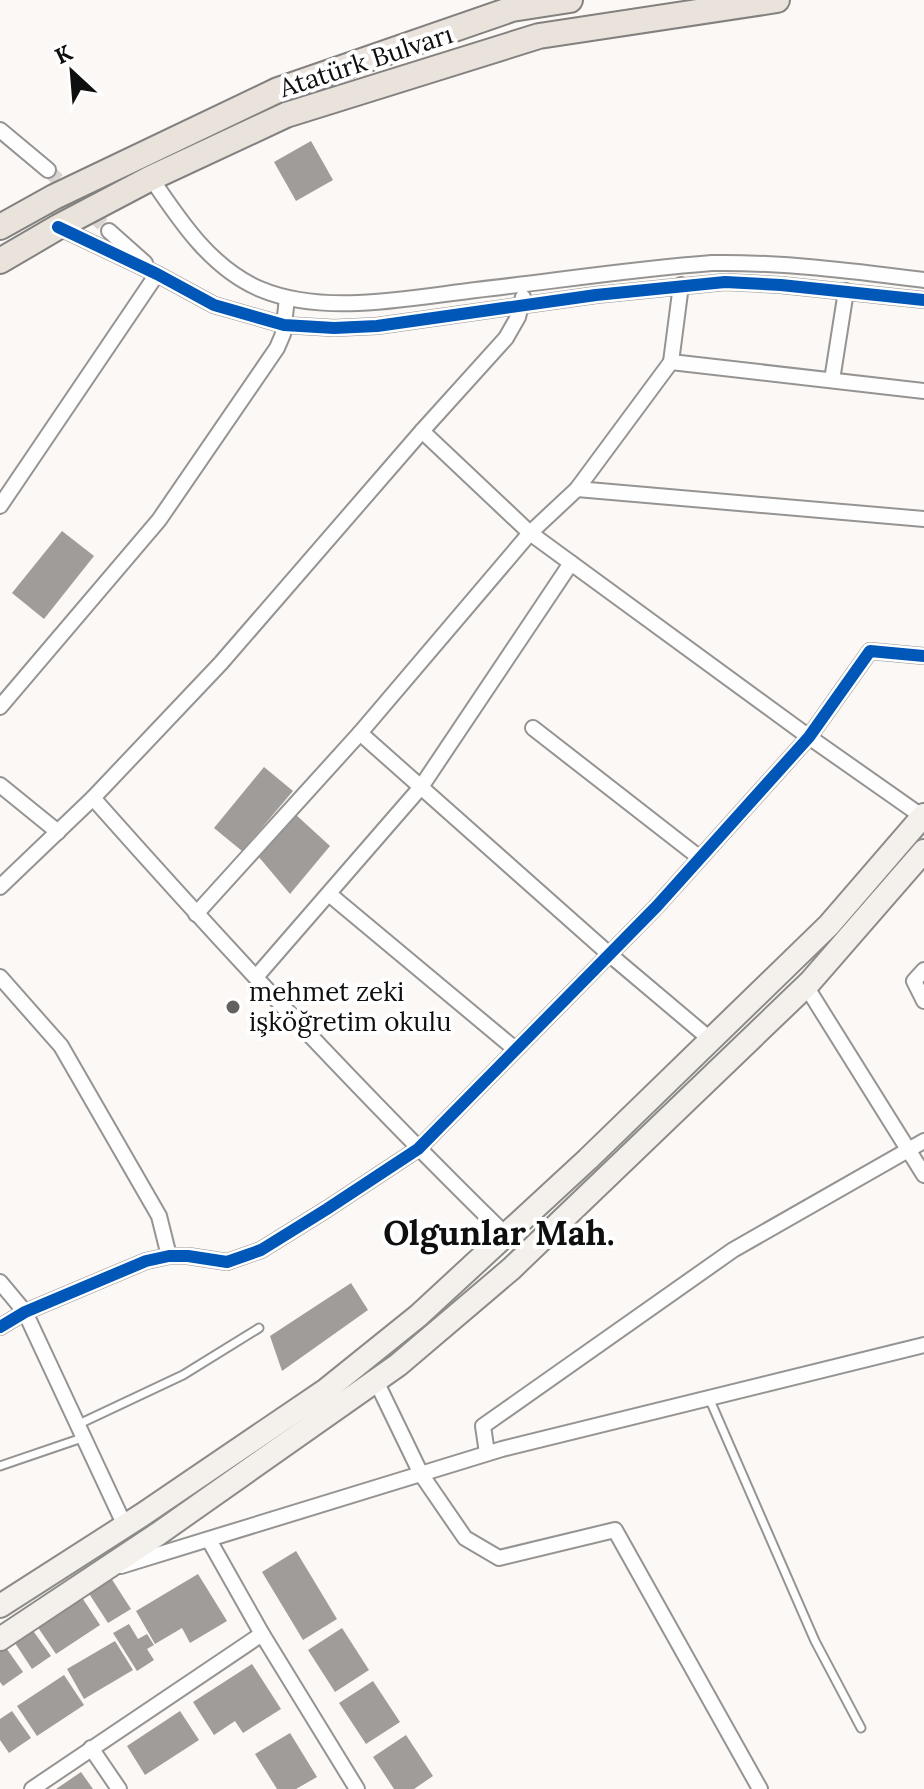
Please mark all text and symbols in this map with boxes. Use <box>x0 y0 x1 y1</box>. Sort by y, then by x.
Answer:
street label: Atatürk Bulvarı <box>274 17 457 104</box>
north arrow <box>32 32 112 112</box>
text: K <box>50 38 77 70</box>
place label: mehmet zeki işköğretim okulu <box>249 975 451 1038</box>
marker: mehmet zeki işköğretim okulu <box>224 998 242 1016</box>
district label: Olgunlar Mah. <box>383 1211 615 1255</box>

